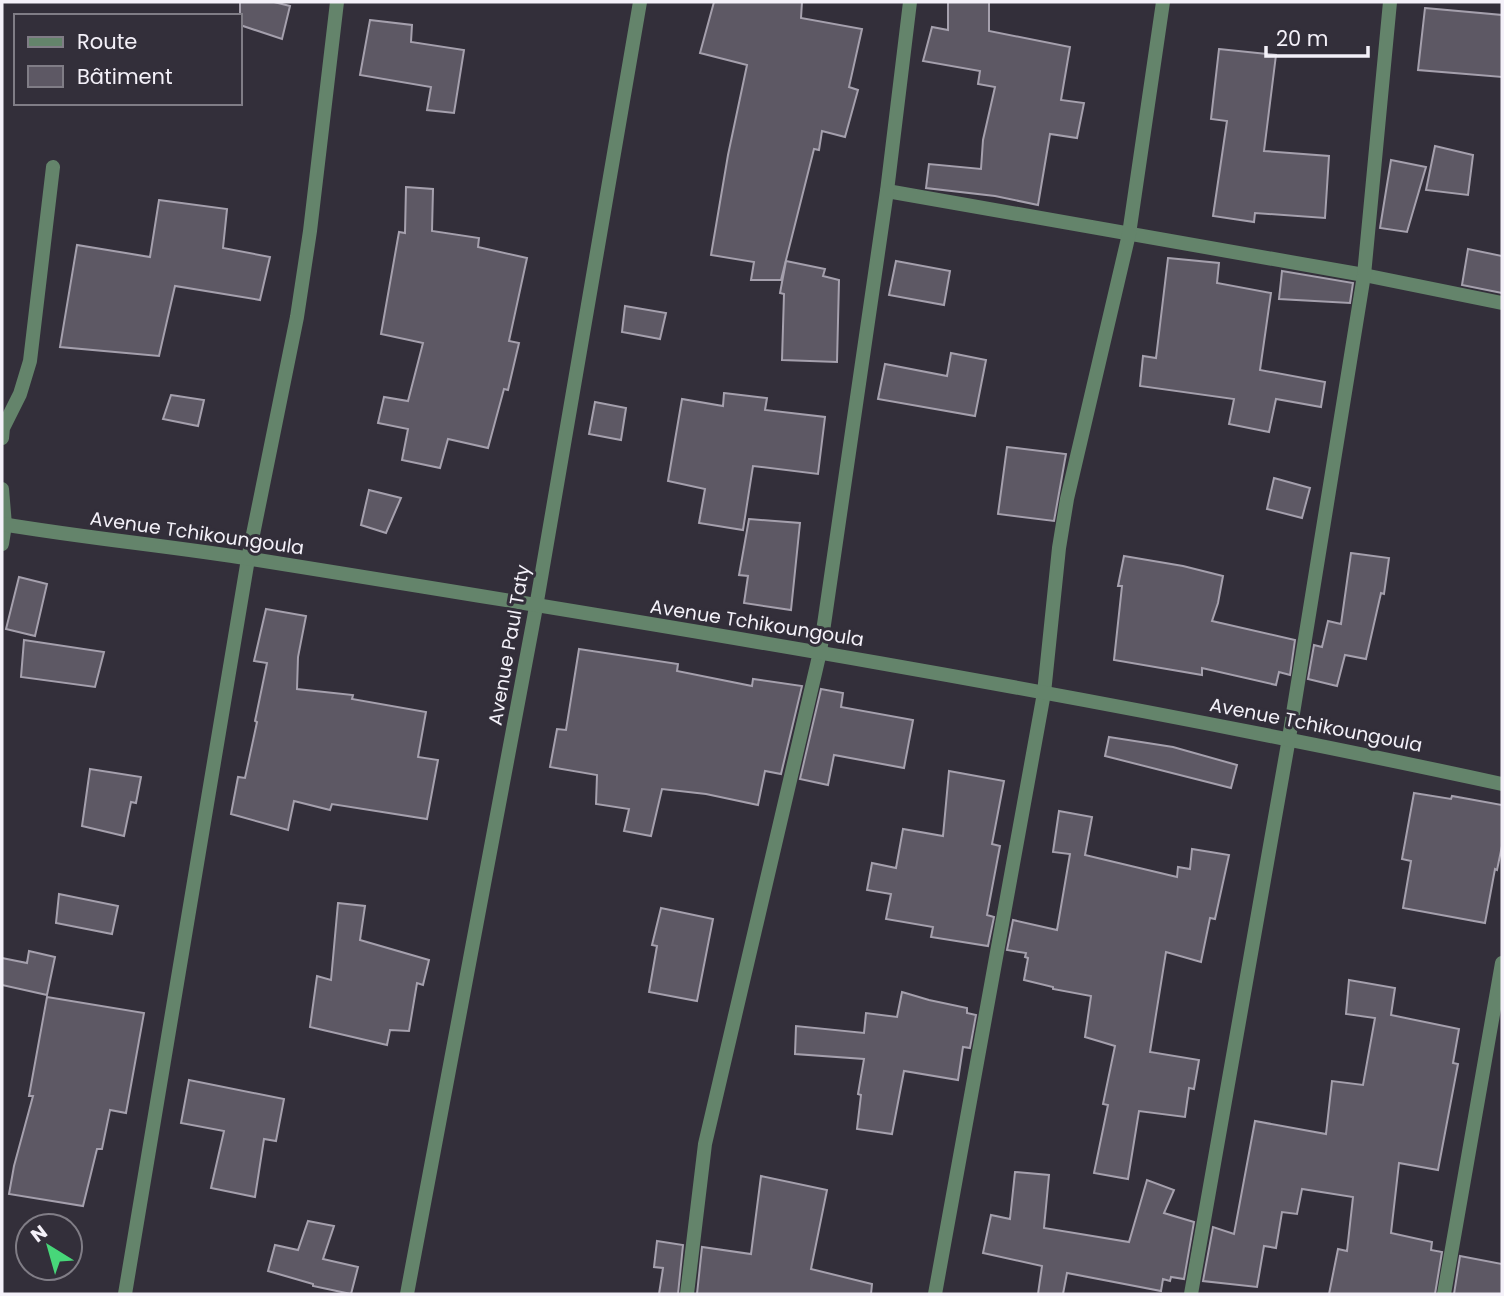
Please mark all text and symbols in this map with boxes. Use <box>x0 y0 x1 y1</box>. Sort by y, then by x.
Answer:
legend <box>14 14 242 105</box>
scale bar <box>1266 14 1368 58</box>
text: 20 m <box>1276 24 1329 53</box>
text: Route <box>77 27 137 56</box>
text: Bâtiment <box>77 62 173 91</box>
street label: Avenue Tchikoungoula <box>88 505 306 561</box>
street label: Avenue Paul Taty <box>482 562 536 728</box>
street label: Avenue Tchikoungoula <box>648 593 866 653</box>
street label: Avenue Tchikoungoula <box>1207 691 1425 759</box>
north arrow <box>14 1212 84 1282</box>
text: N <box>25 1219 53 1249</box>

